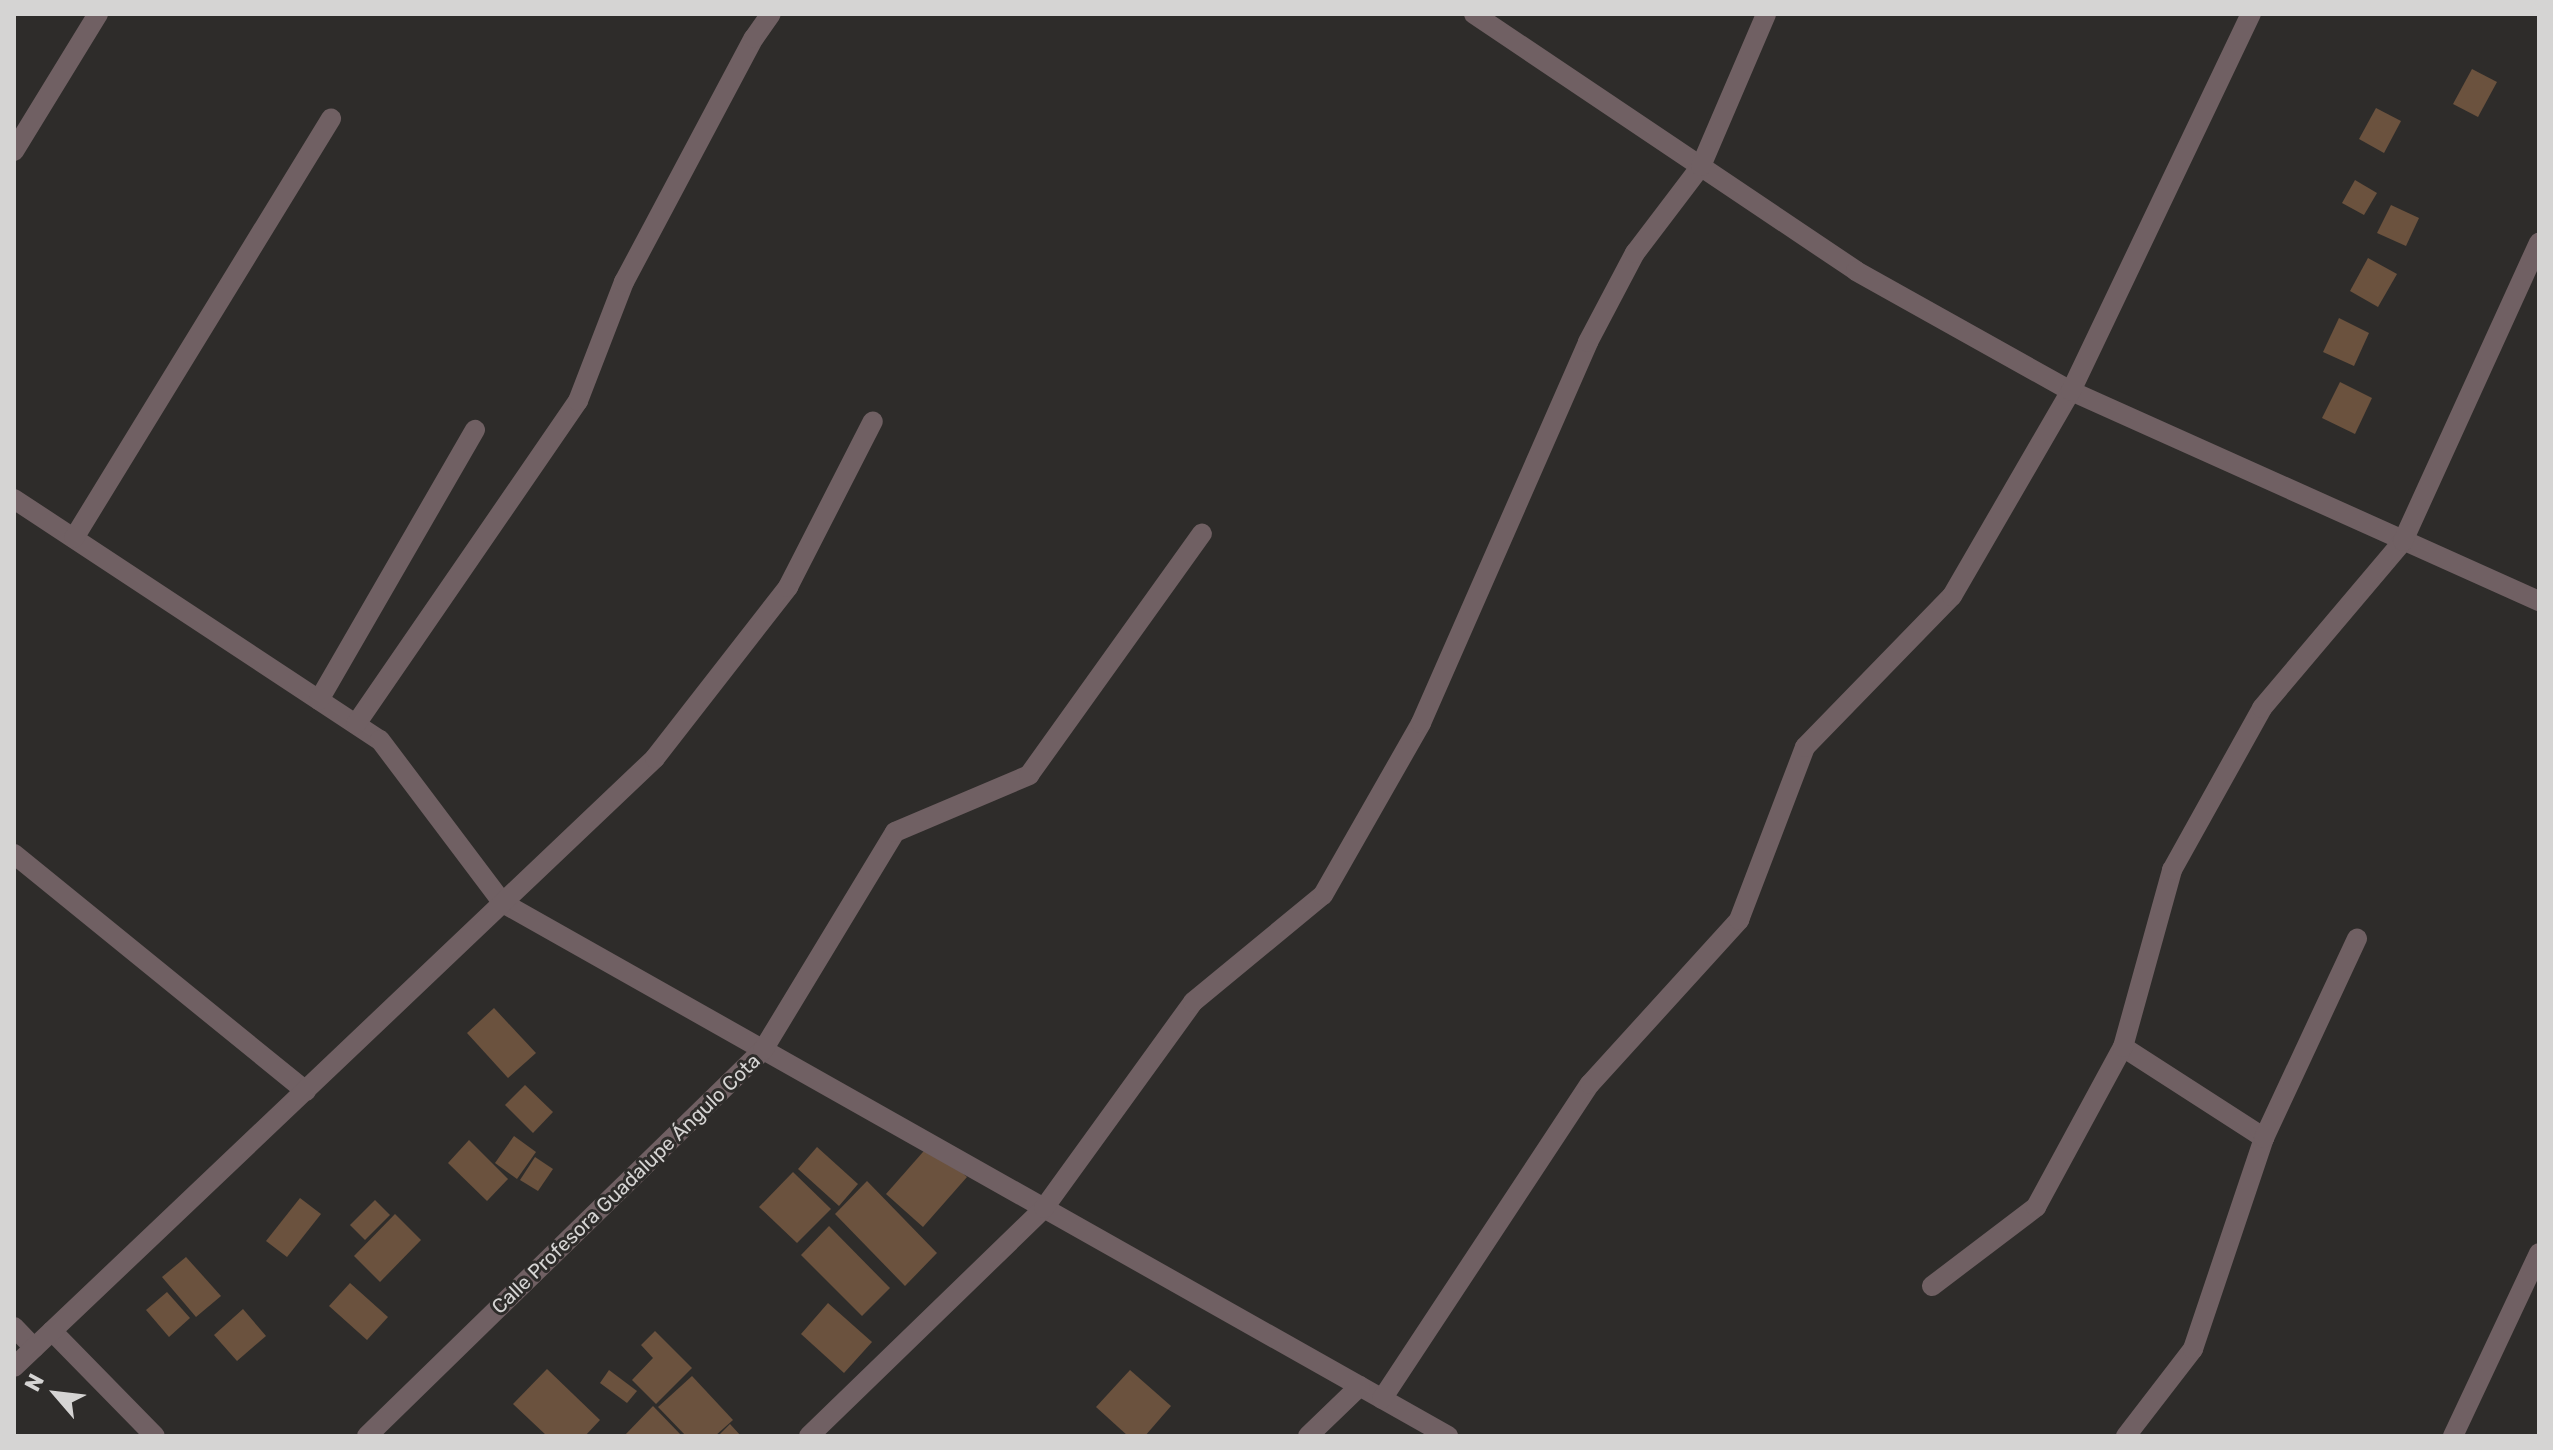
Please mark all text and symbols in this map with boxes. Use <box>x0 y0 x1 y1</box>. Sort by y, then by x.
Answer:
street label: Calle Profesora Guadalupe Ángulo Cota <box>487 1049 765 1319</box>
north arrow <box>16 1354 96 1434</box>
text: N <box>19 1369 50 1396</box>

